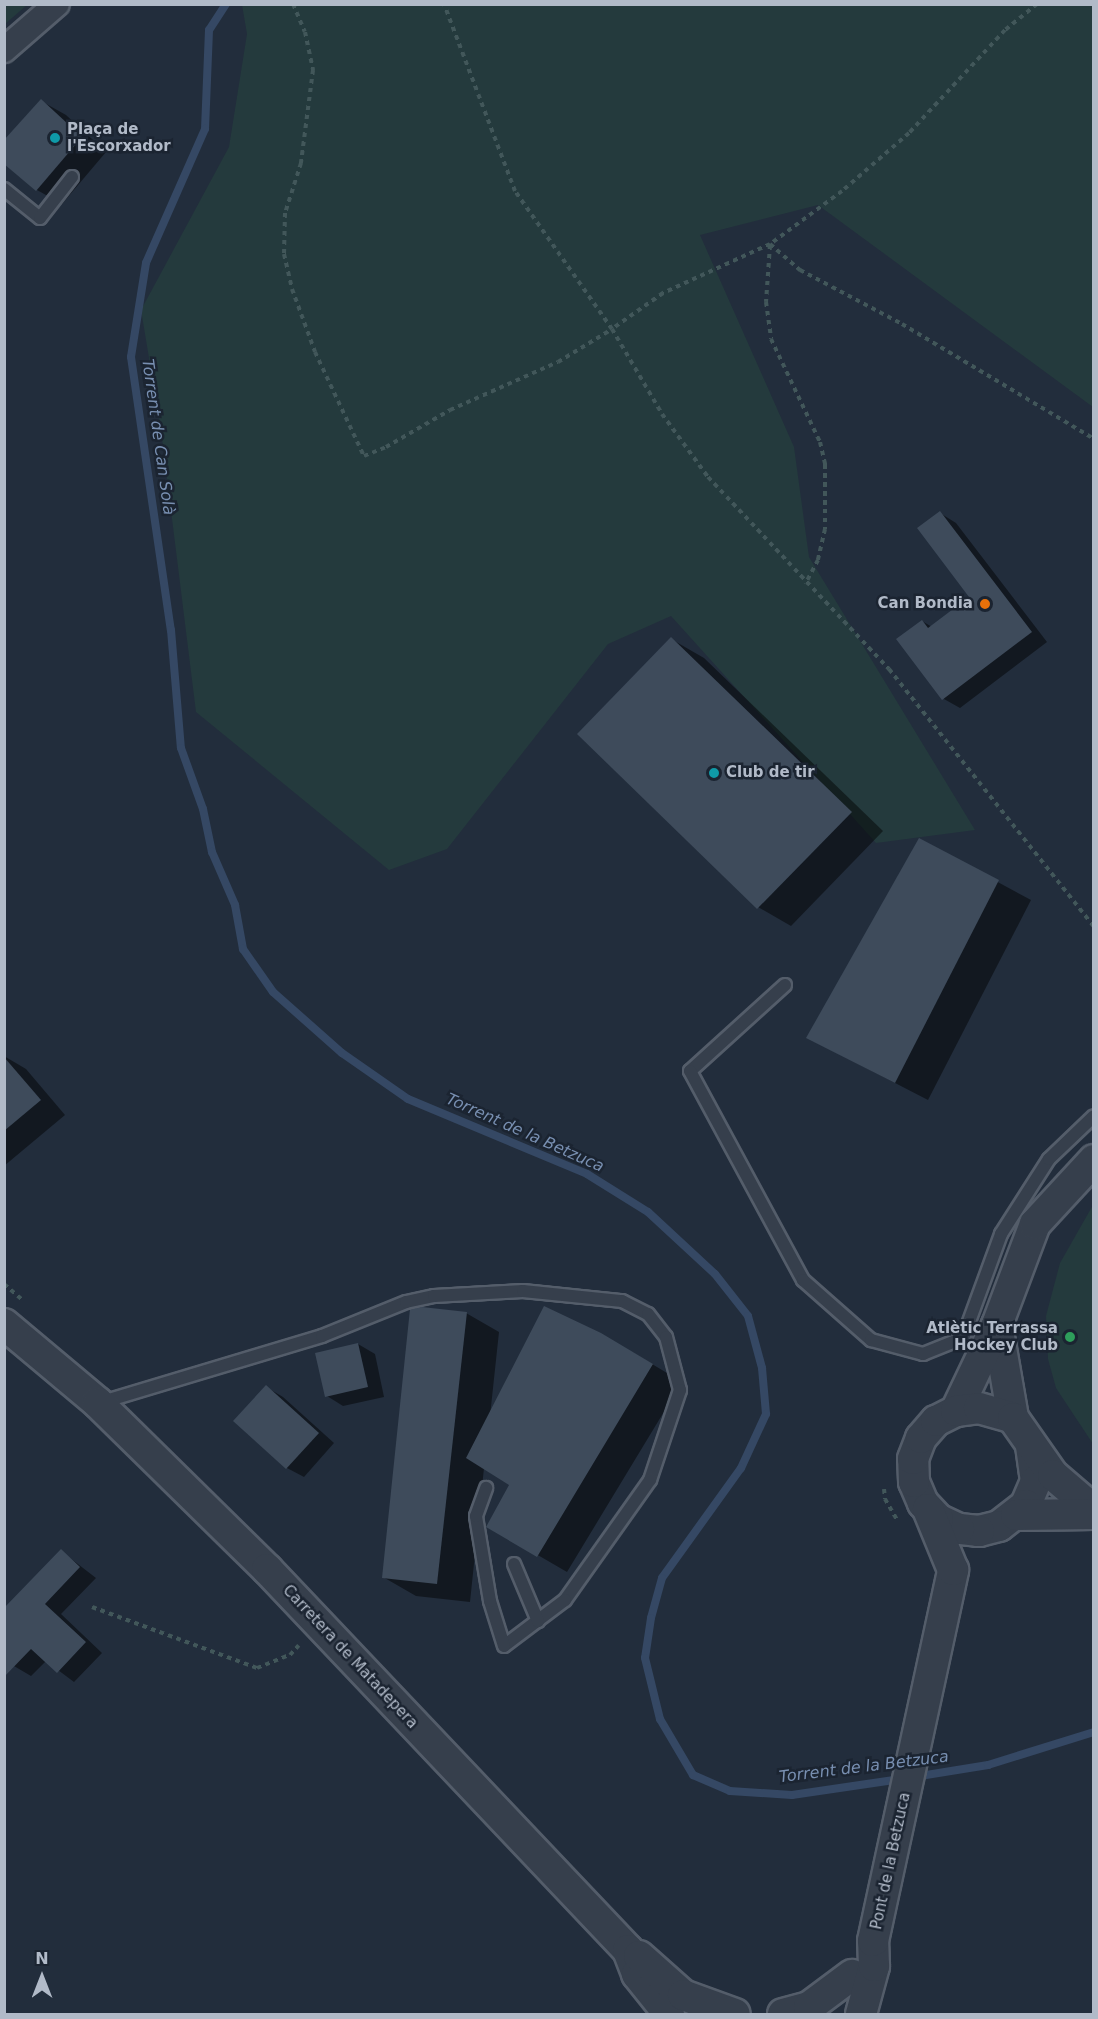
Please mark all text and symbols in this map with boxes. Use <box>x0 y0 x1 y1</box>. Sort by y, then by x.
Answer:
place label: Plaça de l'Escorxador <box>67 120 171 155</box>
marker: Plaça de l'Escorxador <box>48 131 62 145</box>
water label: Torrent de Can Solà <box>138 358 178 516</box>
place label: Can Bondia <box>878 595 973 613</box>
marker: Can Bondia <box>978 597 992 611</box>
place label: Club de tir <box>726 764 815 782</box>
marker: Club de tir <box>707 766 721 780</box>
water label: Torrent de la Betzuca <box>443 1090 607 1176</box>
place label: Atlètic Terrassa Hockey Club <box>926 1319 1058 1354</box>
marker: Atlètic Terrassa Hockey Club <box>1063 1330 1077 1344</box>
street label: Carretera de Matadepera <box>279 1582 421 1732</box>
water label: Torrent de la Betzuca <box>778 1747 950 1787</box>
street label: Pont de la Betzuca <box>868 1791 914 1931</box>
north arrow <box>12 1947 72 2007</box>
text: N <box>35 1949 49 1968</box>

